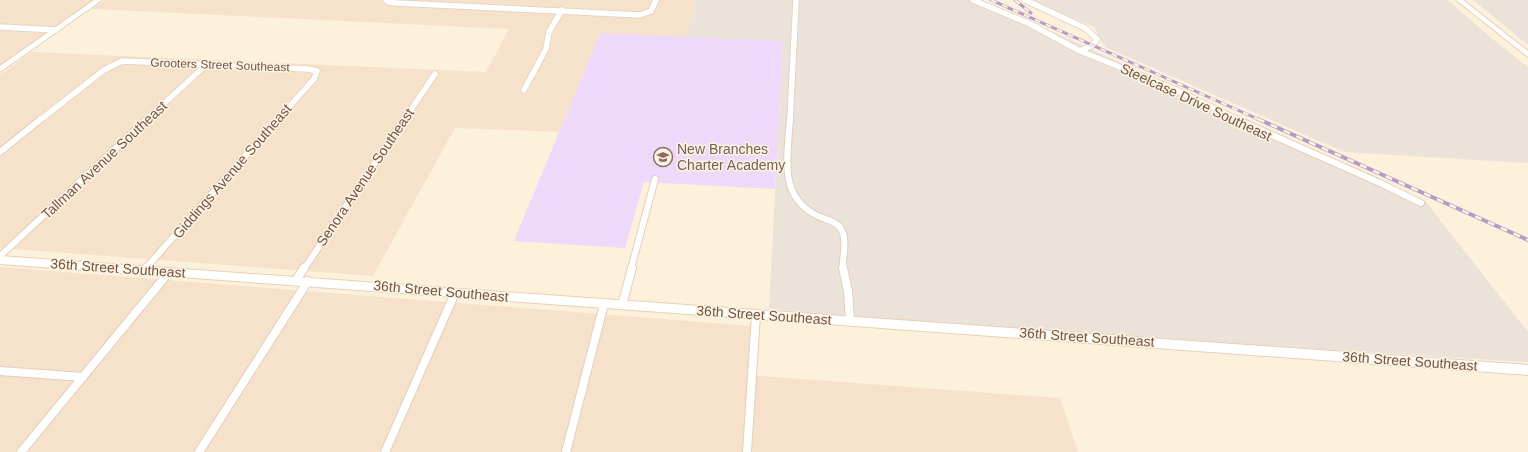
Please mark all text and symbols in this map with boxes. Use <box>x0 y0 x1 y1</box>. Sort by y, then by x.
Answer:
street label: Grooters Street Southeast <box>150 56 291 74</box>
street label: Steelcase Drive Southeast <box>1118 60 1274 144</box>
street label: Tallman Avenue Southeast <box>38 98 170 222</box>
street label: Giddings Avenue Southeast <box>169 101 295 241</box>
street label: Senora Avenue Southeast <box>313 105 417 249</box>
place label: New Branches Charter Academy <box>677 141 785 173</box>
school or university icon: New Branches Charter Academy <box>652 146 674 168</box>
street label: 36th Street Southeast <box>50 255 186 281</box>
street label: 36th Street Southeast <box>373 277 509 305</box>
street label: 36th Street Southeast <box>696 302 832 328</box>
street label: 36th Street Southeast <box>1019 324 1155 350</box>
street label: 36th Street Southeast <box>1342 348 1478 374</box>

